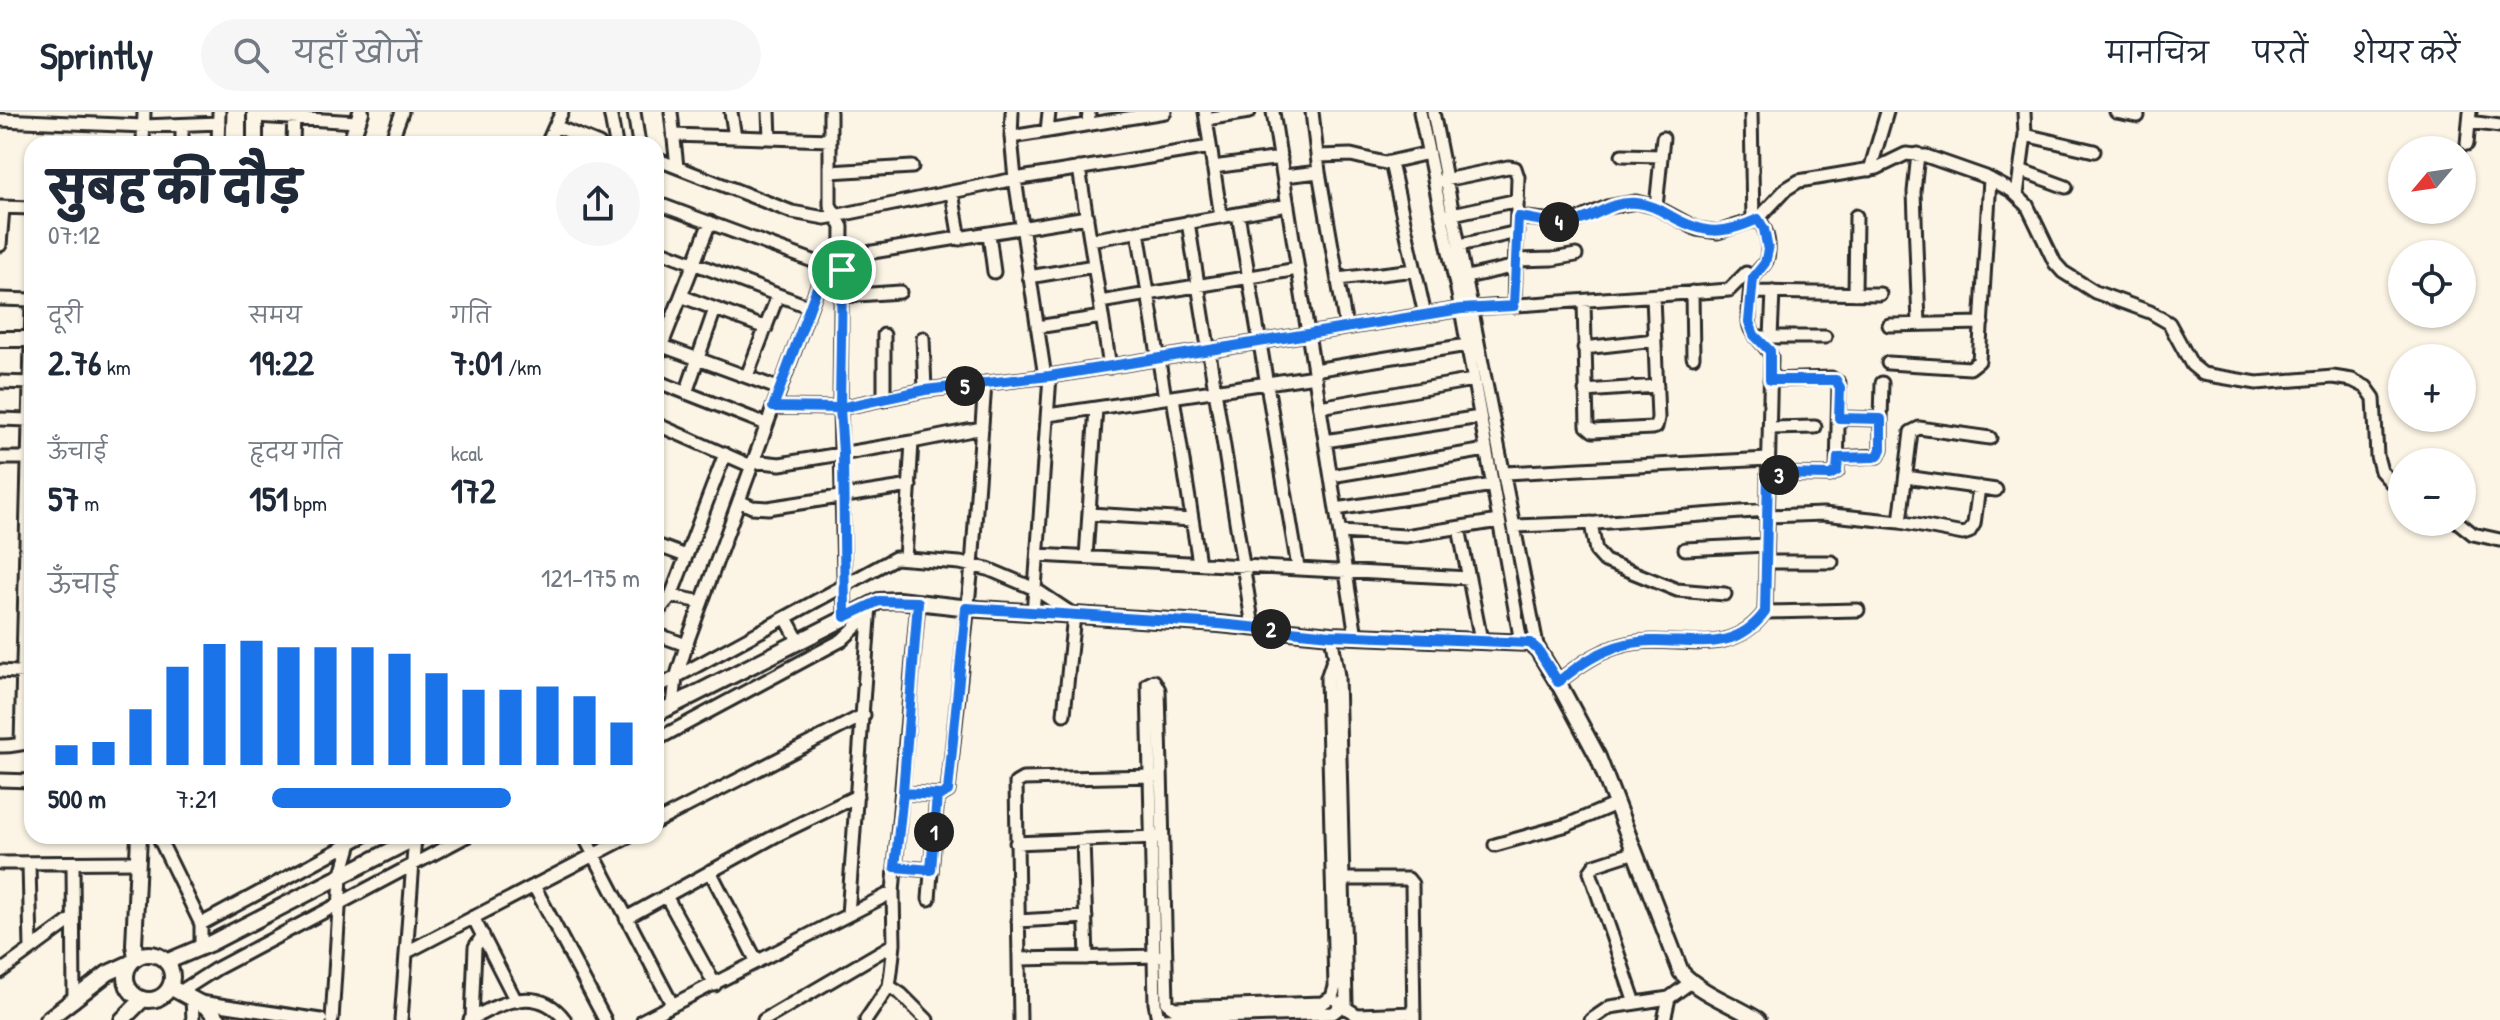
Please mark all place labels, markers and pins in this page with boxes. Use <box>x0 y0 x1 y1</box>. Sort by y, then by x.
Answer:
pin: 4 <box>1539 202 1579 242</box>
pin <box>808 236 876 304</box>
pin: 5 <box>945 366 985 406</box>
pin: 3 <box>1759 455 1799 495</box>
pin: 2 <box>1251 609 1291 649</box>
pin: 1 <box>914 812 954 852</box>

